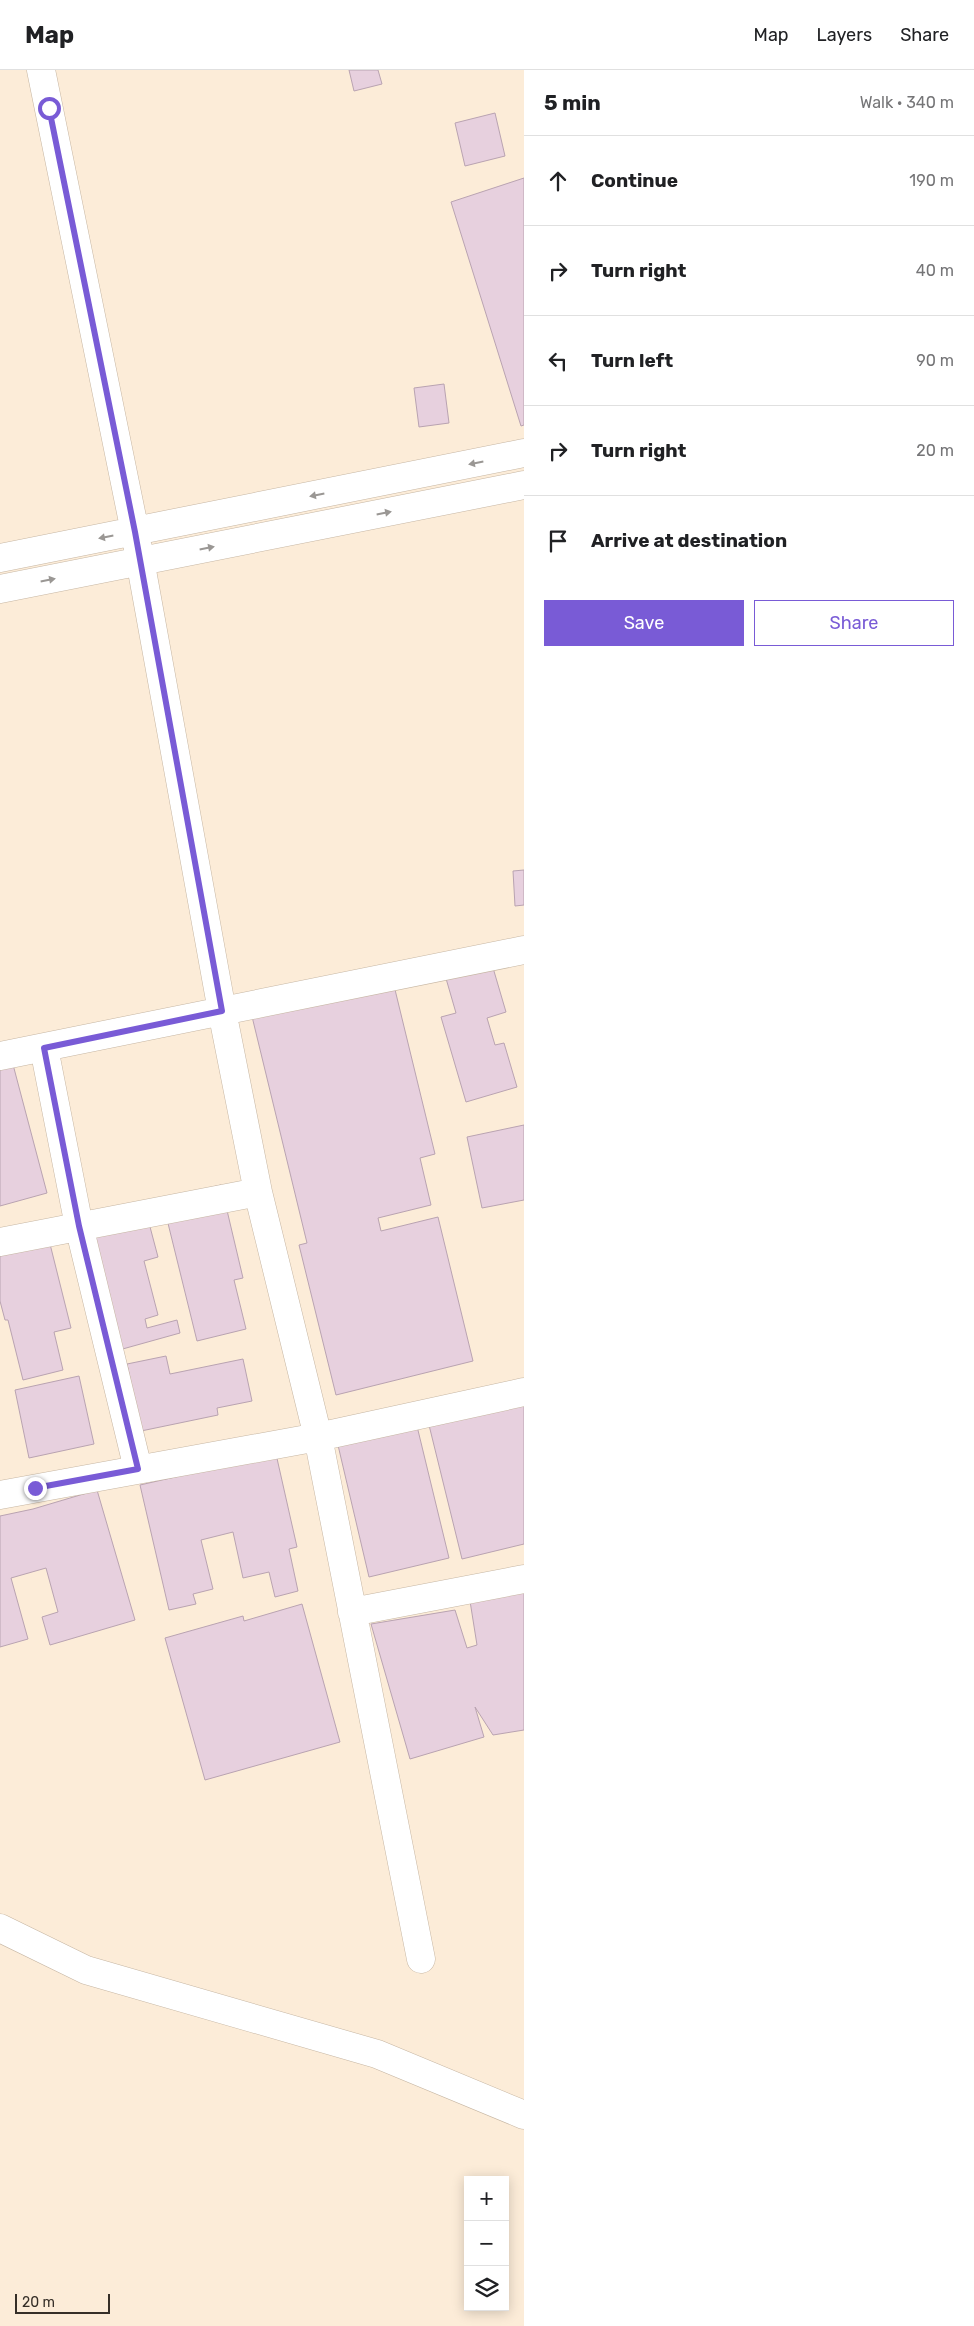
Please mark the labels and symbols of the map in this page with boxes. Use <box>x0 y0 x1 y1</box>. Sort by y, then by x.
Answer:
route start <box>38 97 61 120</box>
one-way arrow <box>469 459 484 467</box>
one-way arrow <box>309 491 324 499</box>
one-way arrow <box>376 509 392 517</box>
one-way arrow <box>98 534 114 542</box>
one-way arrow <box>200 544 215 552</box>
one-way arrow <box>40 576 55 584</box>
route end <box>24 1477 47 1500</box>
scale bar <box>15 2291 110 2314</box>

